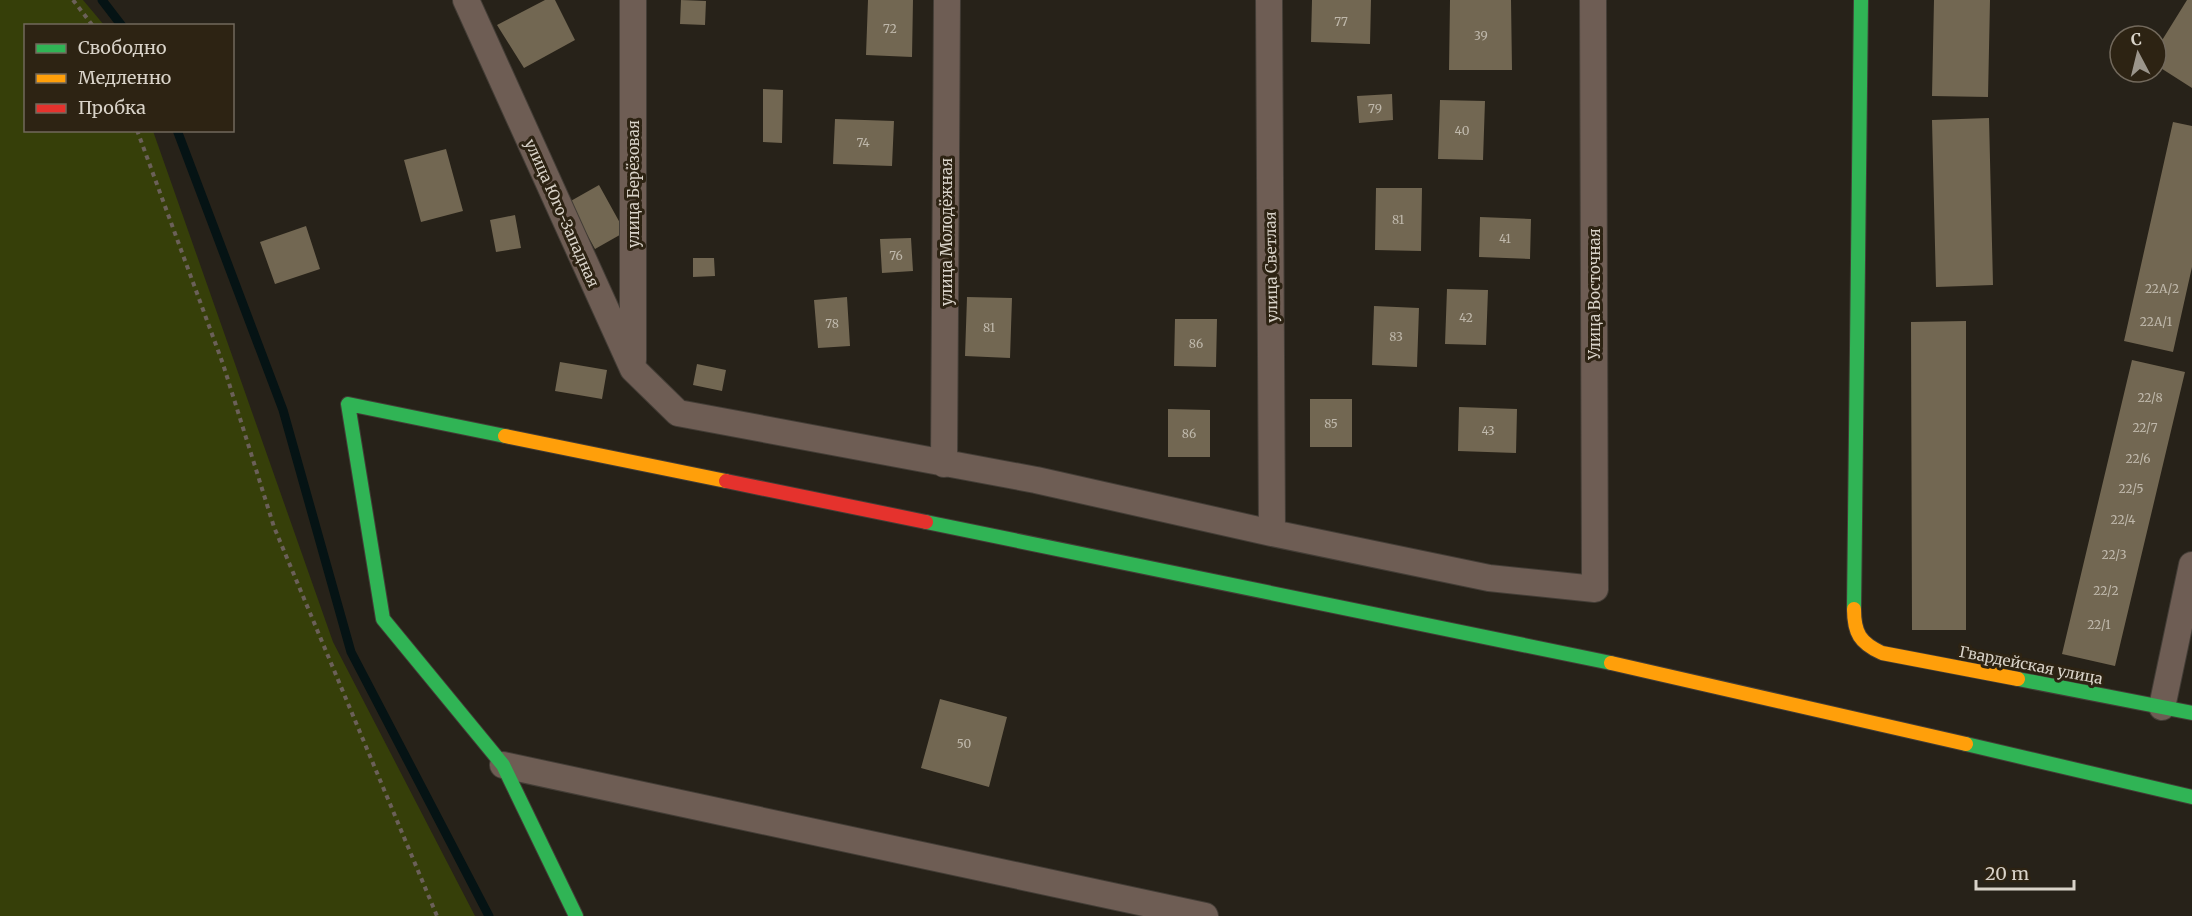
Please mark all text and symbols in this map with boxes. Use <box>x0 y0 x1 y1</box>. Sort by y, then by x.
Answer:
house number: 77 <box>1334 14 1348 29</box>
house number: 72 <box>883 21 897 36</box>
legend <box>24 24 234 132</box>
north arrow <box>2108 24 2168 84</box>
house number: 39 <box>1474 28 1488 43</box>
text: С <box>2130 29 2143 50</box>
text: Свободно <box>78 36 166 59</box>
text: Медленно <box>78 66 171 89</box>
text: Пробка <box>78 96 146 119</box>
house number: 79 <box>1368 101 1382 116</box>
street label: улица Берёзовая <box>624 120 643 248</box>
house number: 40 <box>1455 123 1470 138</box>
house number: 74 <box>856 135 870 150</box>
street label: улица Юго-Западная <box>521 136 603 290</box>
street label: улица Молодёжная <box>937 158 956 306</box>
street label: улица Светлая <box>1261 211 1281 323</box>
house number: 81 <box>1392 212 1405 227</box>
street label: Улица Восточная <box>1585 228 1604 361</box>
house number: 41 <box>1499 231 1512 246</box>
house number: 76 <box>889 248 903 263</box>
house number: 22А/2 <box>2145 281 2179 296</box>
house number: 42 <box>1459 310 1473 325</box>
house number: 22А/1 <box>2140 314 2173 329</box>
house number: 78 <box>825 316 839 331</box>
house number: 81 <box>983 320 996 335</box>
house number: 83 <box>1389 329 1403 344</box>
house number: 86 <box>1189 336 1203 351</box>
house number: 22/8 <box>2137 390 2163 405</box>
house number: 85 <box>1324 416 1338 431</box>
house number: 22/7 <box>2132 420 2158 435</box>
house number: 43 <box>1481 423 1495 438</box>
house number: 86 <box>1182 426 1196 441</box>
house number: 22/6 <box>2125 451 2151 466</box>
house number: 22/5 <box>2119 481 2143 496</box>
house number: 22/4 <box>2111 512 2136 527</box>
house number: 22/3 <box>2101 547 2127 562</box>
house number: 22/2 <box>2093 583 2119 598</box>
house number: 22/1 <box>2087 617 2111 632</box>
street label: Гвардейская улица <box>1958 642 2104 688</box>
house number: 50 <box>957 736 972 751</box>
scale bar <box>1976 853 2074 891</box>
text: 20 m <box>1985 862 2029 885</box>

